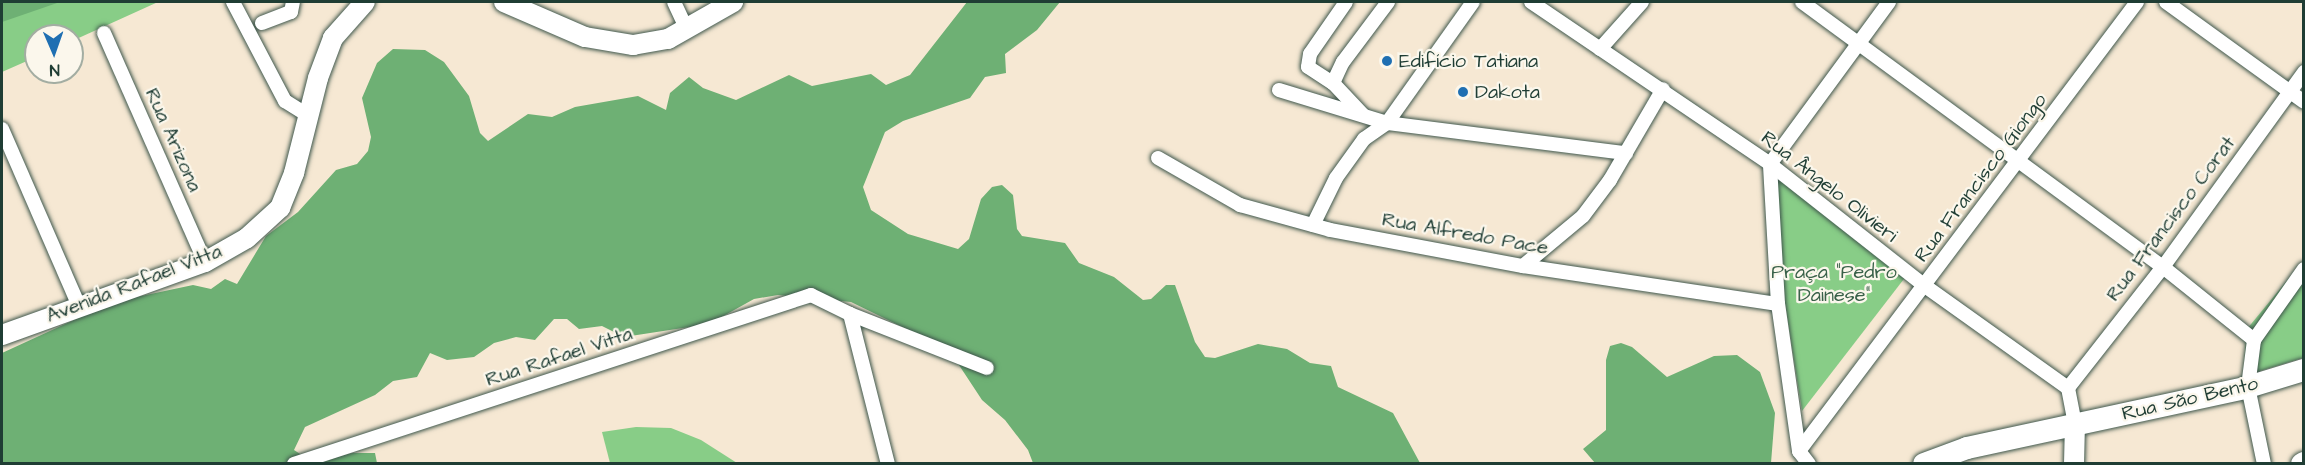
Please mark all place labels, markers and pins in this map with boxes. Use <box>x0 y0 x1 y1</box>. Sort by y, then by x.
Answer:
place label: Edifício Tatiana <box>1399 49 1538 73</box>
marker: Edifício Tatiana <box>1380 54 1394 68</box>
place label: Dakota <box>1475 80 1540 104</box>
marker: Dakota <box>1456 85 1470 99</box>

